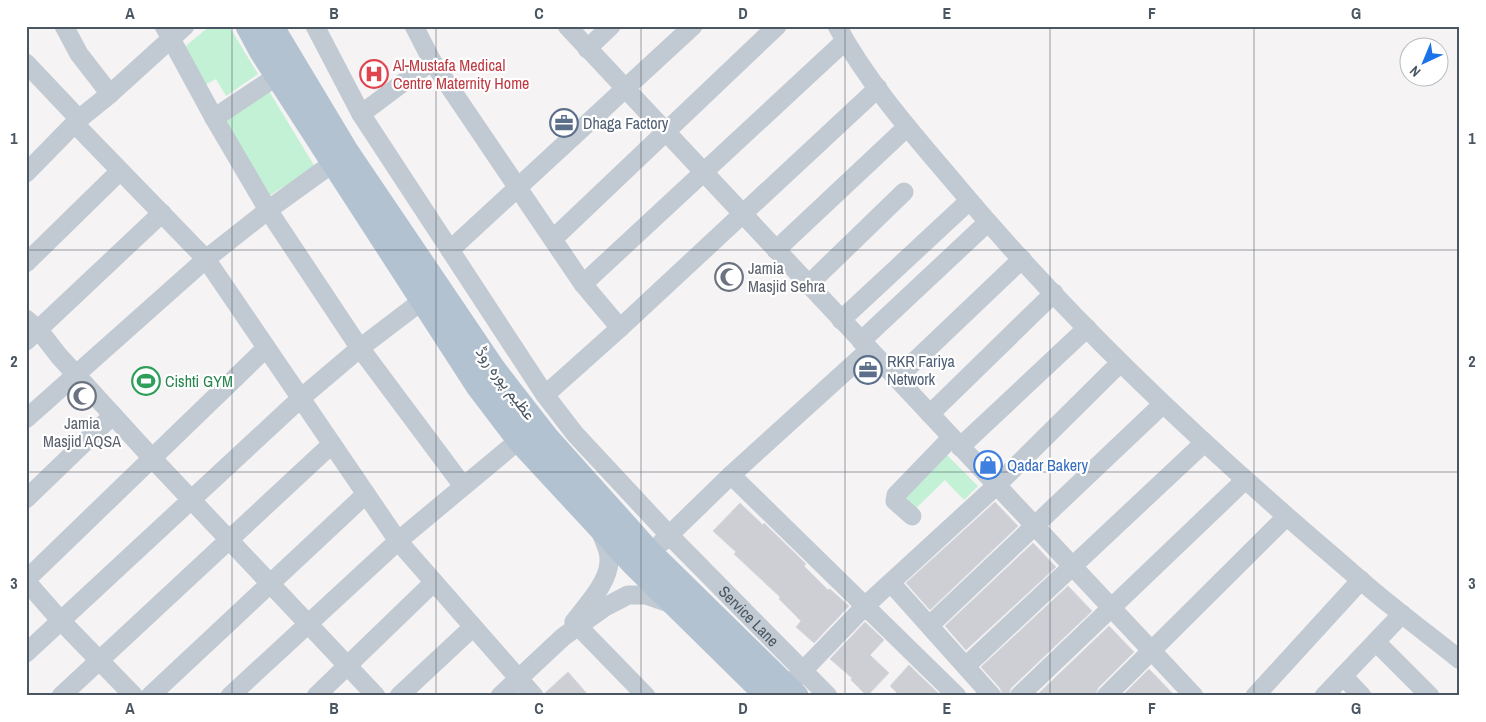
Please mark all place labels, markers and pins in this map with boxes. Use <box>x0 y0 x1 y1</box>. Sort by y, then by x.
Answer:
place label: Al-Mustafa Medical Centre Maternity Home <box>392 54 529 94</box>
hospital icon: Al-Mustafa Medical Centre Maternity Home <box>359 59 389 89</box>
office icon: Dhaga Factory <box>549 108 579 138</box>
place label: Dhaga Factory <box>583 112 669 134</box>
place label: Jamia Masjid Sehra <box>748 257 826 297</box>
mosque icon: Jamia Masjid Sehra <box>714 262 744 292</box>
place label: RKR Fariya Network <box>887 350 956 390</box>
office icon: RKR Fariya Network <box>853 355 883 385</box>
sports icon: Cishti GYM <box>131 366 161 396</box>
place label: Cishti GYM <box>165 370 233 392</box>
mosque icon: Jamia Masjid AQSA <box>67 381 97 411</box>
place label: Jamia Masjid AQSA <box>43 412 121 452</box>
shop icon: Qadar Bakery <box>973 450 1003 480</box>
place label: Qadar Bakery <box>1007 454 1088 476</box>

